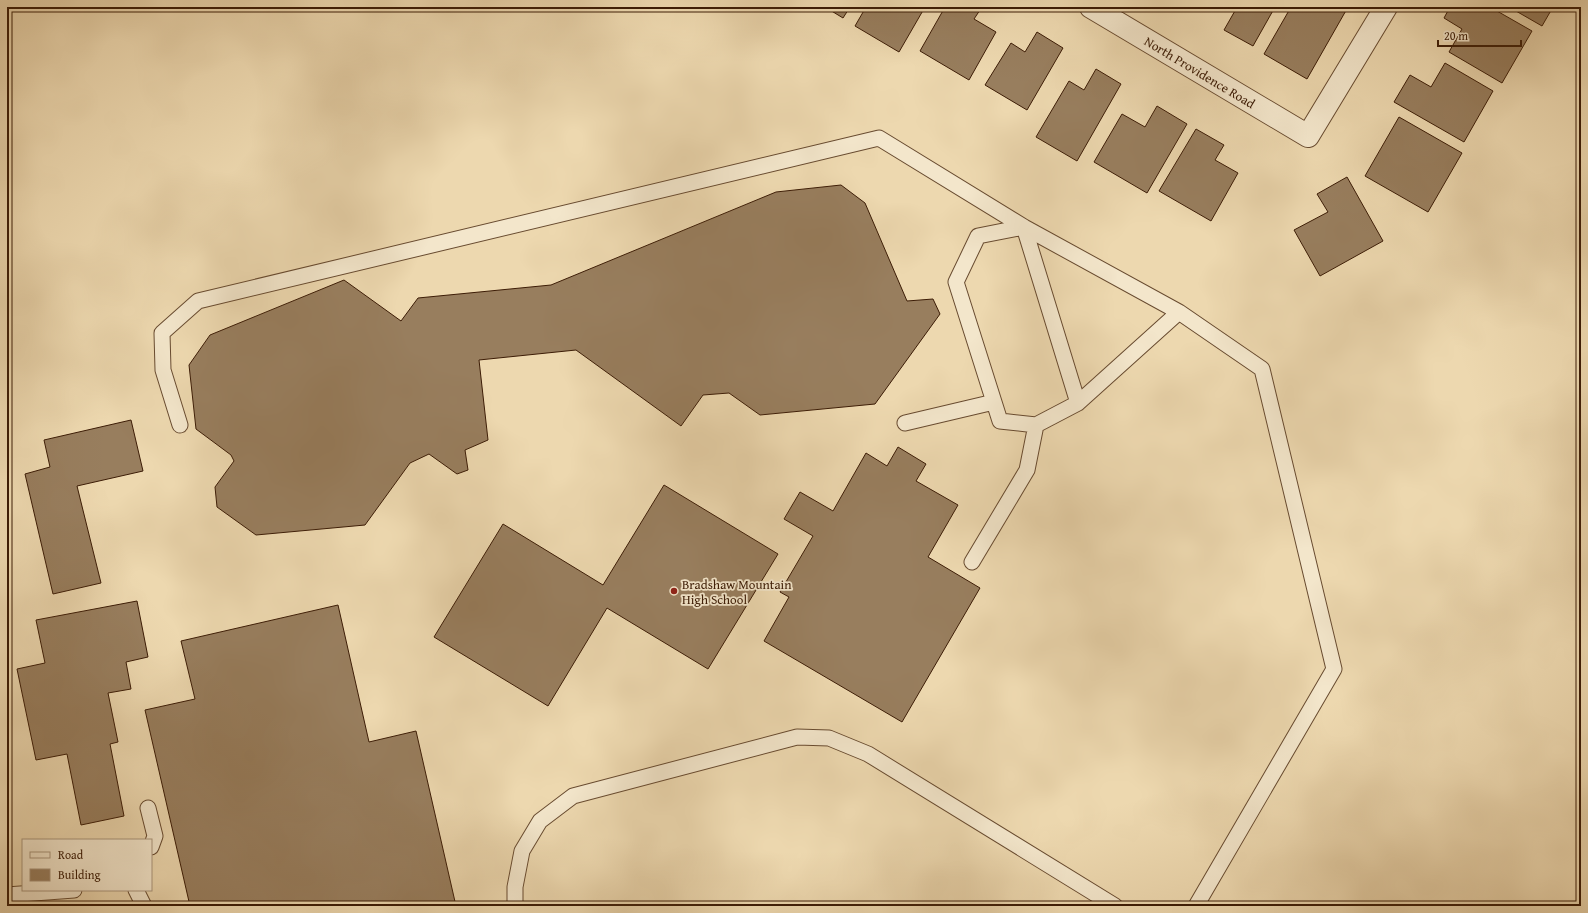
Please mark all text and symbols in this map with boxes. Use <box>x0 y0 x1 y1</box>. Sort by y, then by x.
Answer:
scale bar <box>1438 22 1521 48</box>
text: 20 m <box>1444 27 1468 44</box>
street label: North Providence Road <box>1141 32 1259 113</box>
place label: Bradshaw Mountain High School <box>682 575 792 609</box>
marker: Bradshaw Mountain High School <box>669 586 679 596</box>
legend <box>22 839 152 891</box>
text: Road <box>58 846 84 863</box>
text: Building <box>58 866 101 883</box>

